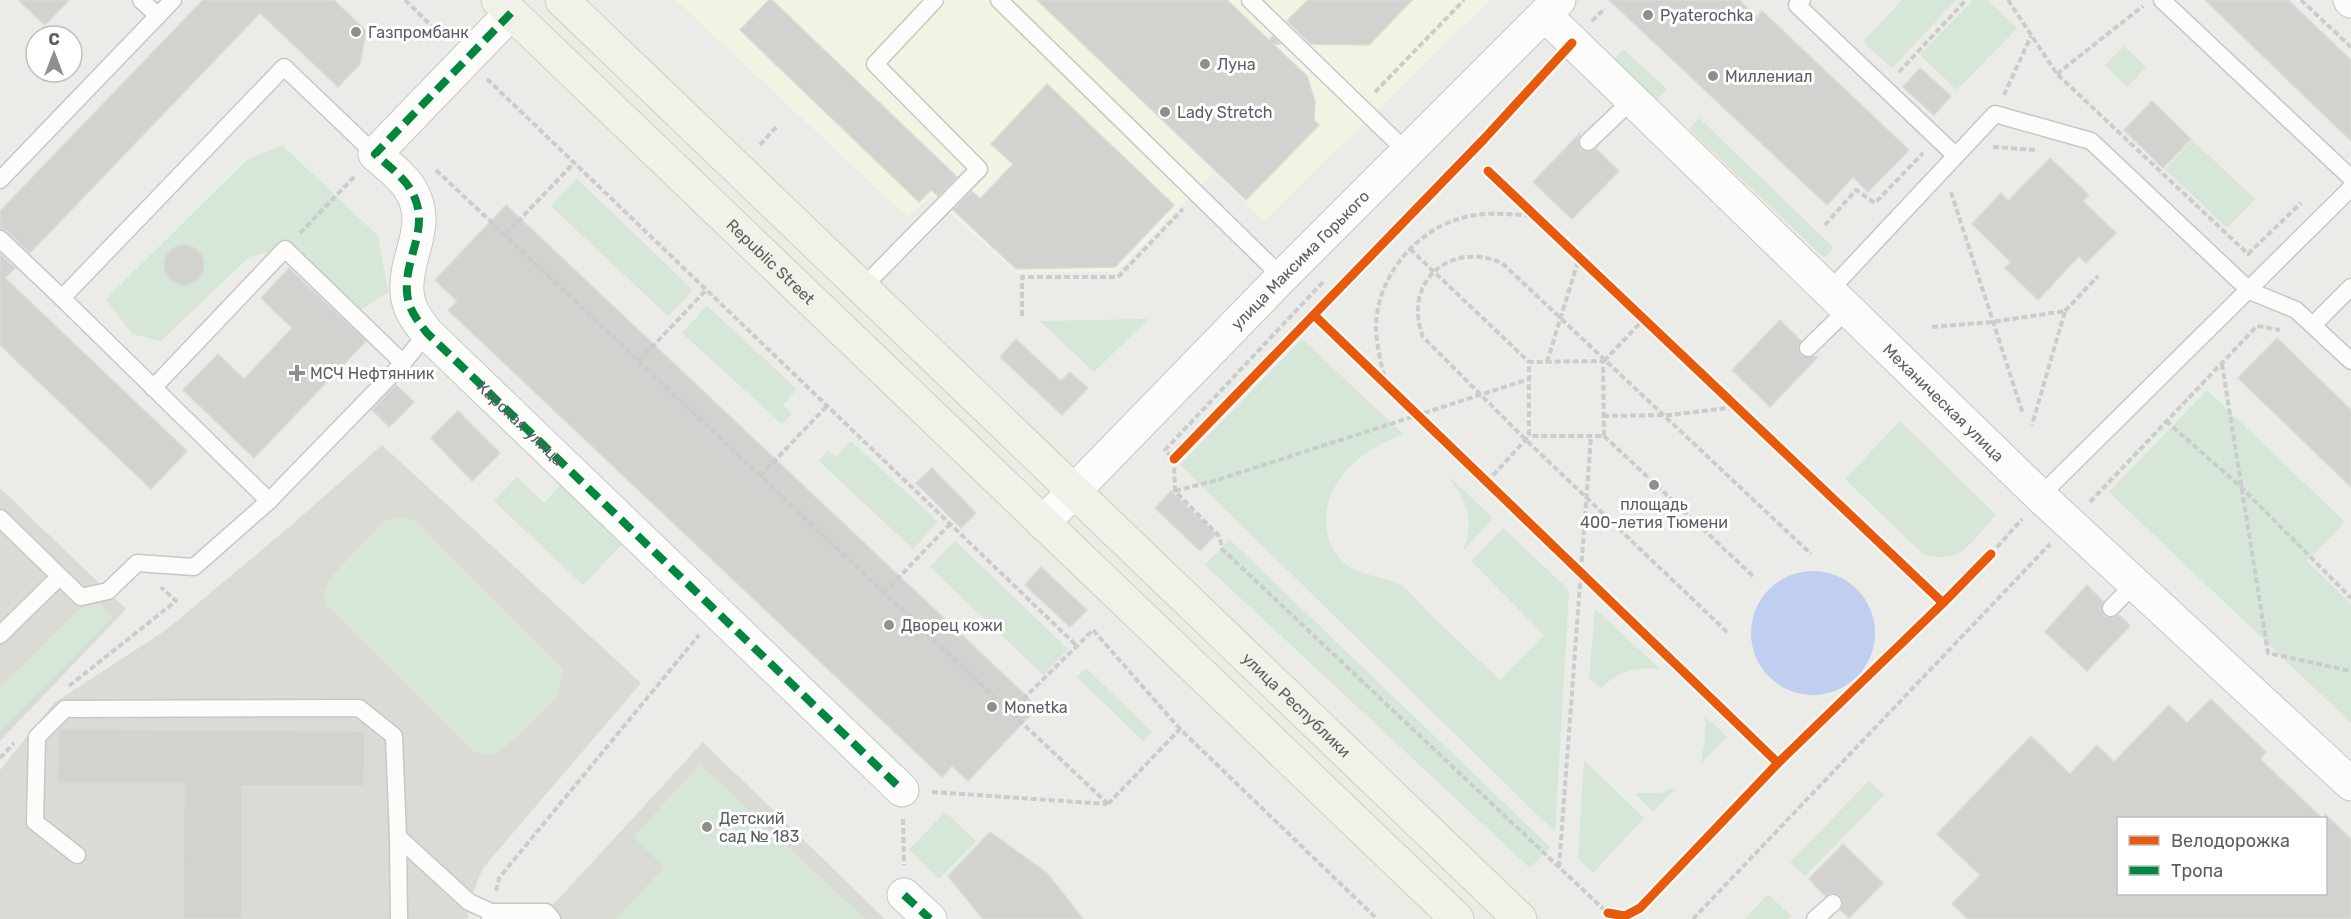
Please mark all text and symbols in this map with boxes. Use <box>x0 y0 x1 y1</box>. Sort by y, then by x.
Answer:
place label: Pyaterochka <box>1660 6 1753 25</box>
marker: Pyaterochka <box>1641 8 1655 22</box>
place label: Газпромбанк <box>368 23 469 42</box>
north arrow <box>24 24 84 84</box>
marker: Газпромбанк <box>349 25 363 39</box>
text: С <box>48 30 60 49</box>
place label: Луна <box>1217 55 1256 74</box>
marker: Луна <box>1198 57 1212 71</box>
place label: Миллениал <box>1725 67 1813 86</box>
marker: Миллениал <box>1706 69 1720 83</box>
place label: Lady Stretch <box>1177 103 1273 122</box>
marker: Lady Stretch <box>1158 105 1172 119</box>
street label: улица Максима Горького <box>1227 186 1373 334</box>
street label: Republic Street <box>723 215 819 309</box>
street label: Механическая улица <box>1879 340 2008 466</box>
marker: МСЧ Нефтянник <box>288 364 306 382</box>
place label: МСЧ Нефтянник <box>310 364 435 383</box>
street label: Карская улица <box>473 377 568 470</box>
marker: площадь 400-летия Тюмени <box>1647 478 1661 492</box>
place label: площадь 400-летия Тюмени <box>1580 495 1728 532</box>
place label: Дворец кожи <box>901 616 1003 635</box>
marker: Дворец кожи <box>882 618 896 632</box>
street label: улица Республики <box>1238 649 1354 761</box>
place label: Monetka <box>1004 698 1068 717</box>
marker: Monetka <box>985 700 999 714</box>
place label: Детский сад № 183 <box>719 809 799 846</box>
legend <box>2117 817 2327 895</box>
marker: Детский сад № 183 <box>700 820 714 834</box>
text: Велодорожка <box>2171 830 2290 852</box>
text: Тропа <box>2171 860 2223 882</box>

